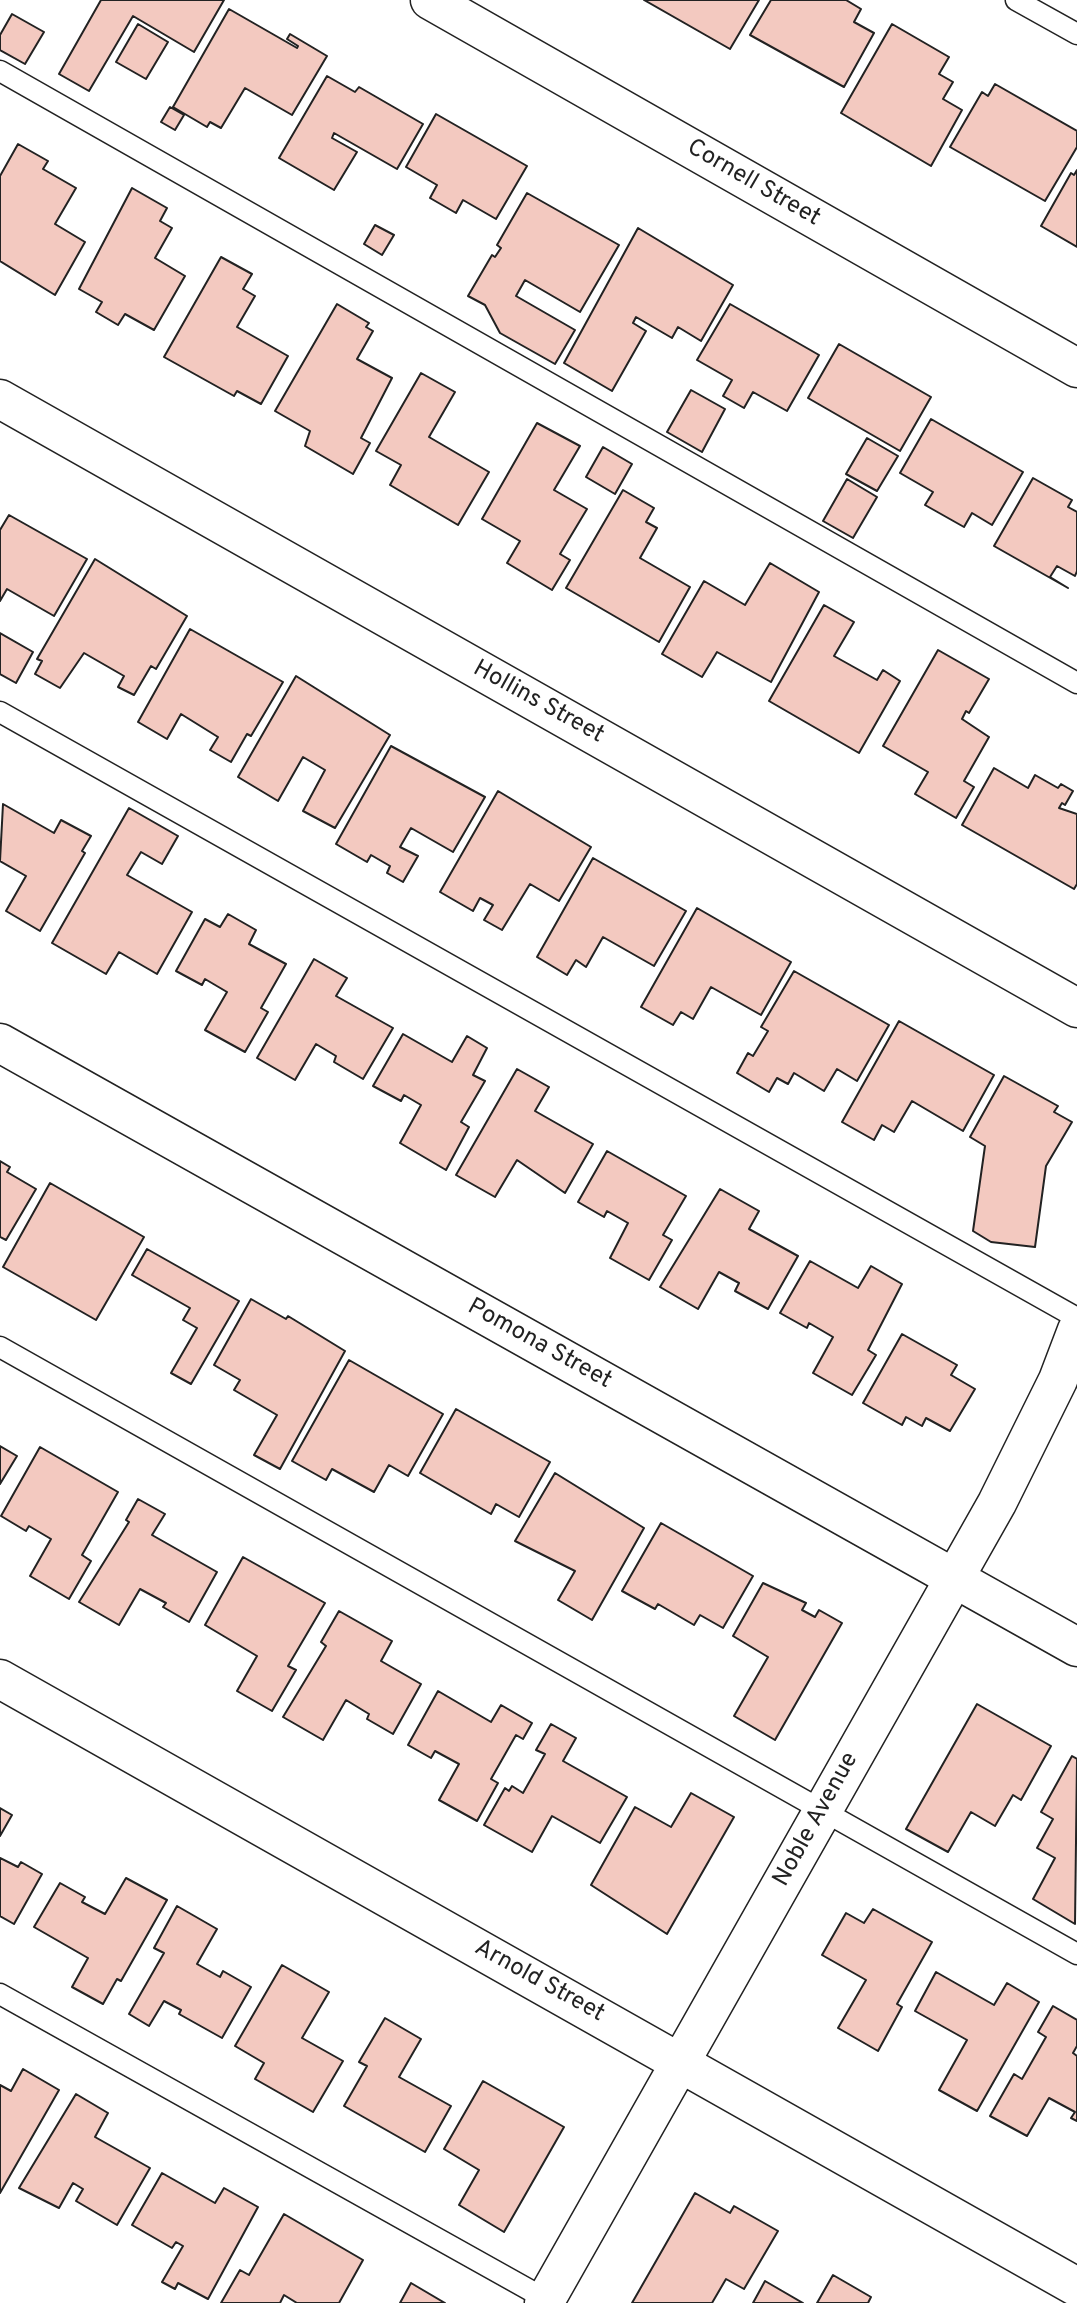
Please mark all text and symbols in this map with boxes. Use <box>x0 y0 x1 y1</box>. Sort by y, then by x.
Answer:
street label: Cornell Street <box>681 134 825 234</box>
street label: Hollins Street <box>467 655 609 751</box>
street label: Pomona Street <box>462 1294 616 1396</box>
street label: Noble Avenue <box>768 1748 866 1892</box>
street label: Arnold Street <box>469 1934 609 2030</box>

